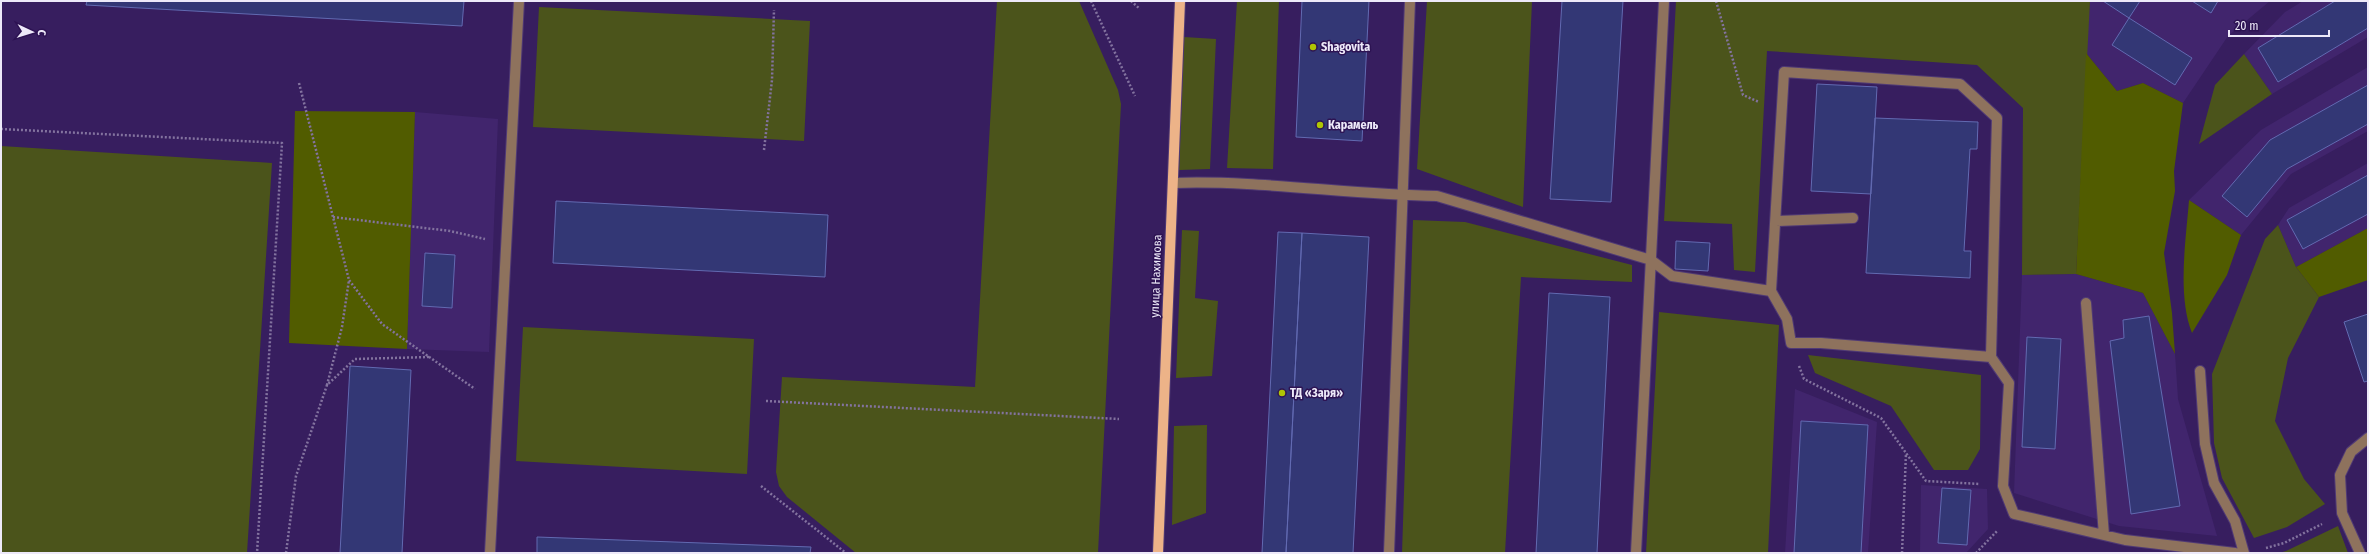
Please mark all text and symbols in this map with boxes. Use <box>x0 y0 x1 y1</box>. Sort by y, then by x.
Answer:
north arrow <box>12 12 52 52</box>
scale bar <box>2229 12 2329 38</box>
text: 20 m <box>2235 19 2259 33</box>
text: С <box>35 29 48 36</box>
place label: Shagovita <box>1321 40 1370 54</box>
marker: Shagovita <box>1308 42 1318 52</box>
place label: Карамель <box>1328 118 1379 132</box>
marker: Карамель <box>1315 120 1325 130</box>
street label: улица Нахимова <box>1148 234 1164 318</box>
place label: ТД «Заря» <box>1290 386 1343 400</box>
marker: ТД «Заря» <box>1277 388 1287 398</box>

